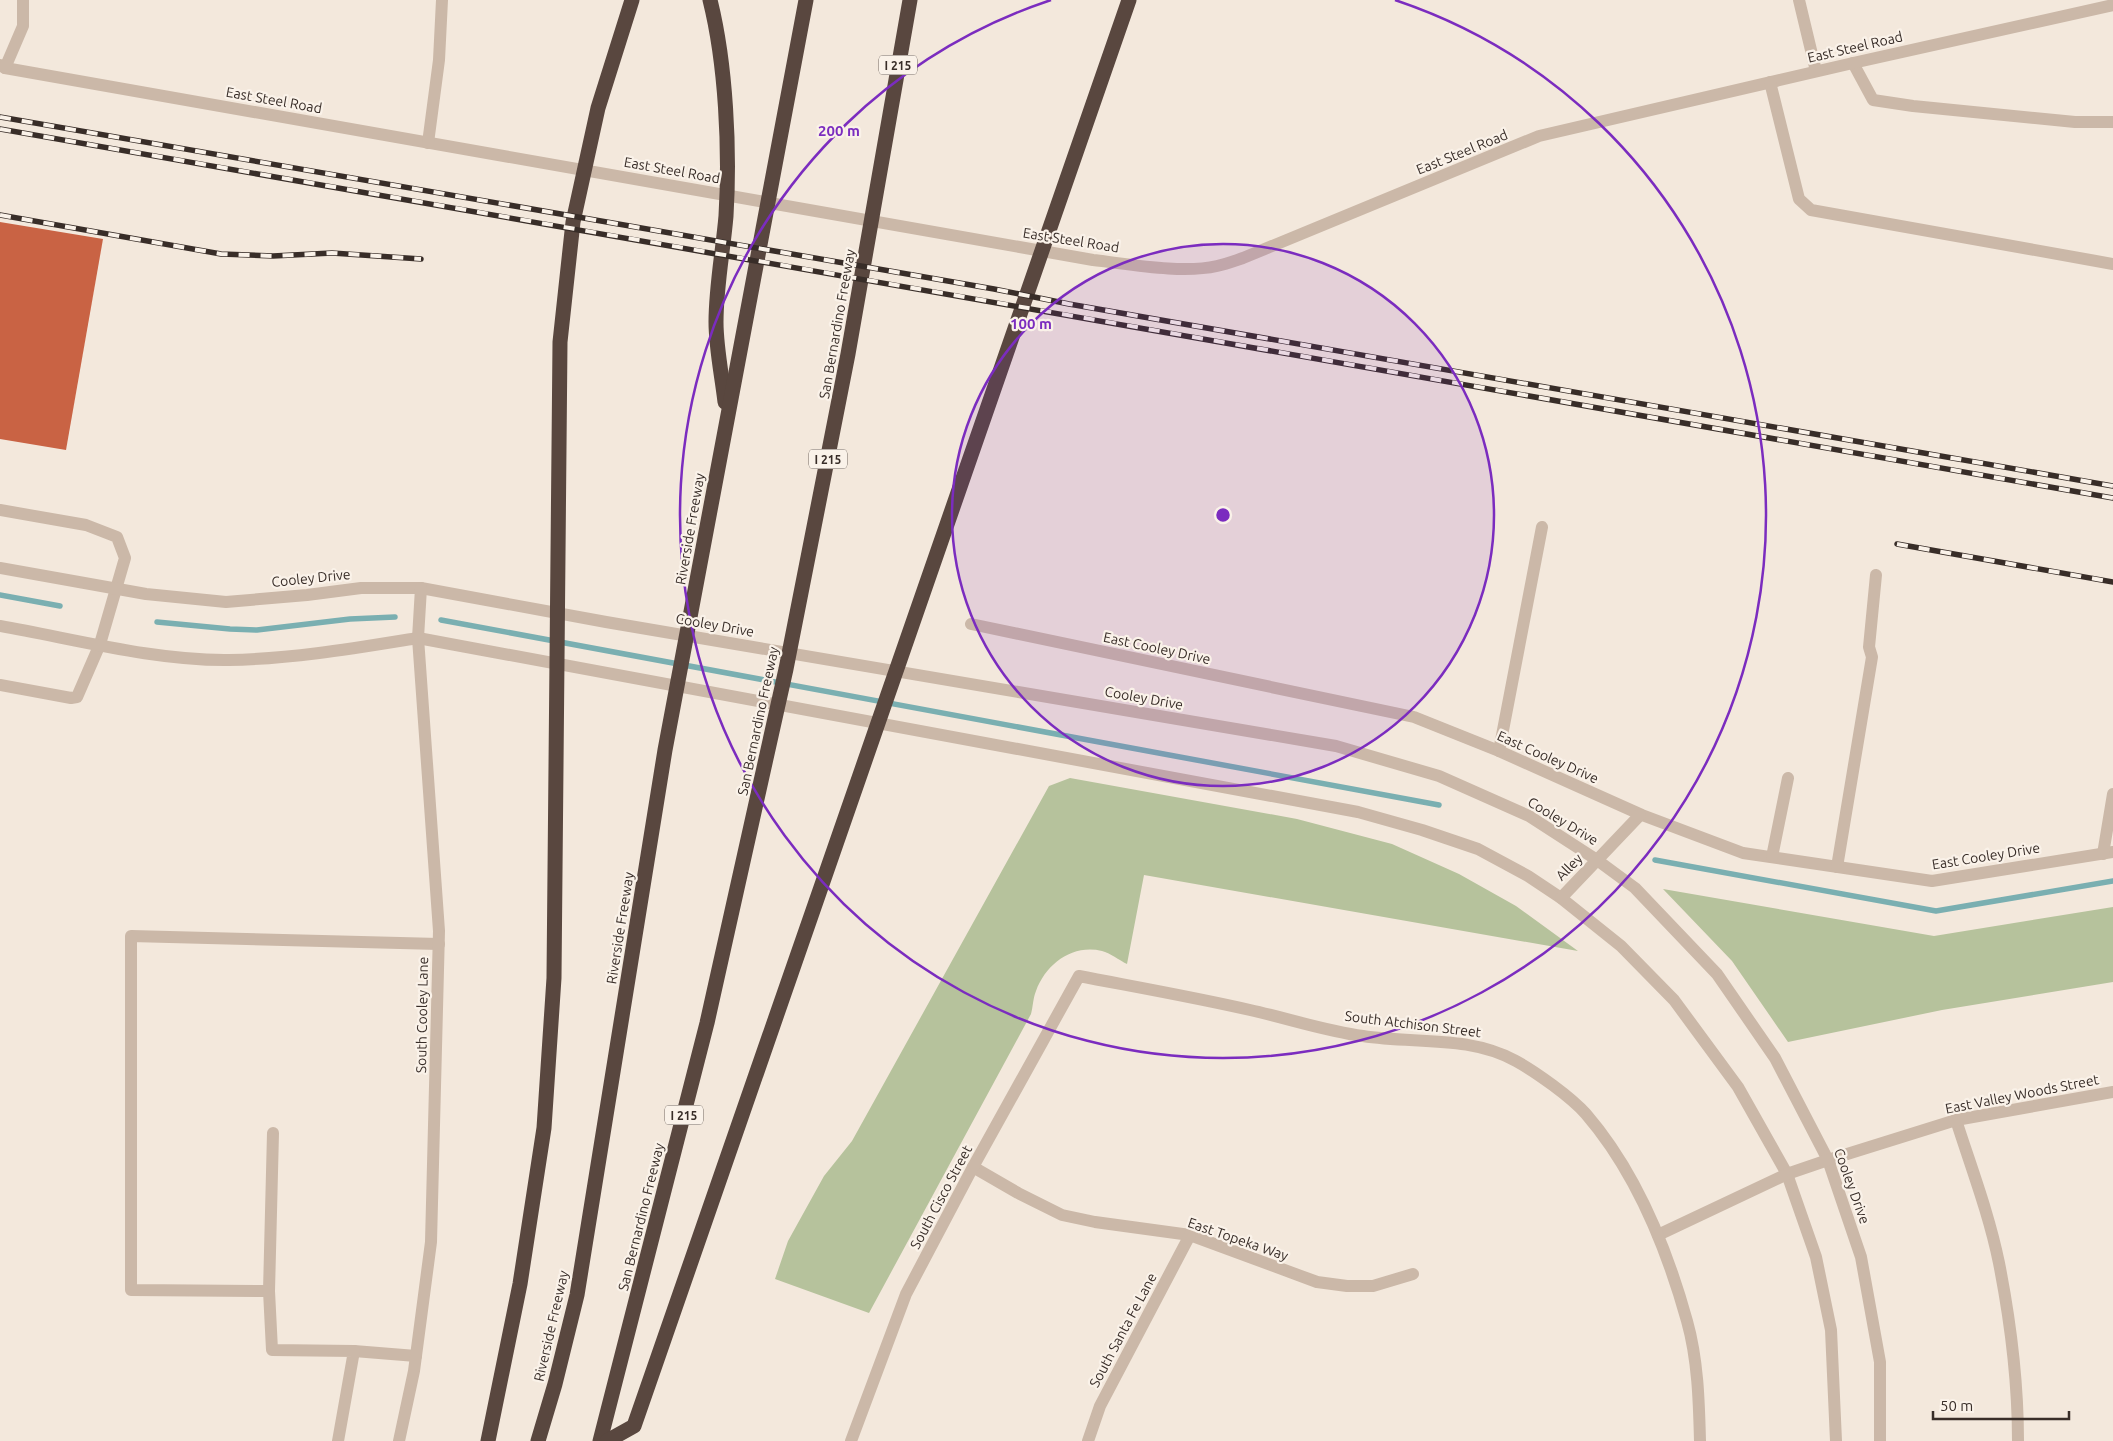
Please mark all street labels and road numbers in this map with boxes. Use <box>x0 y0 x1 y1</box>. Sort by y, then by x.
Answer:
street label: East Steel Road <box>1806 28 1904 66</box>
road number: I 215 <box>879 56 917 74</box>
street label: East Steel Road <box>225 84 323 116</box>
street label: East Steel Road <box>1414 126 1510 178</box>
street label: East Steel Road <box>623 154 721 186</box>
street label: East Steel Road <box>1022 224 1120 256</box>
street label: San Bernardino Freeway <box>816 248 858 400</box>
road number: I 215 <box>809 449 847 468</box>
street label: Riverside Freeway <box>672 472 708 586</box>
street label: Cooley Drive <box>271 566 351 590</box>
street label: Cooley Drive <box>675 610 755 640</box>
street label: East Cooley Drive <box>1102 629 1212 667</box>
street label: San Bernardino Freeway <box>734 645 782 797</box>
street label: Cooley Drive <box>1104 683 1184 713</box>
street label: East Cooley Drive <box>1495 727 1601 787</box>
street label: Cooley Drive <box>1525 794 1601 848</box>
street label: East Cooley Drive <box>1931 840 2041 872</box>
street label: Alley <box>1553 850 1586 884</box>
street label: Riverside Freeway <box>603 871 637 985</box>
street label: South Cooley Lane <box>413 957 431 1073</box>
street label: South Atchison Street <box>1344 1008 1483 1040</box>
street label: East Valley Woods Street <box>1944 1071 2101 1117</box>
road number: I 215 <box>665 1106 703 1124</box>
street label: San Bernardino Freeway <box>615 1141 667 1293</box>
street label: South Cisco Street <box>907 1142 975 1252</box>
street label: Cooley Drive <box>1831 1146 1873 1226</box>
street label: East Topeka Way <box>1186 1214 1291 1264</box>
street label: Riverside Freeway <box>530 1269 572 1383</box>
street label: South Santa Fe Lane <box>1086 1270 1160 1390</box>

